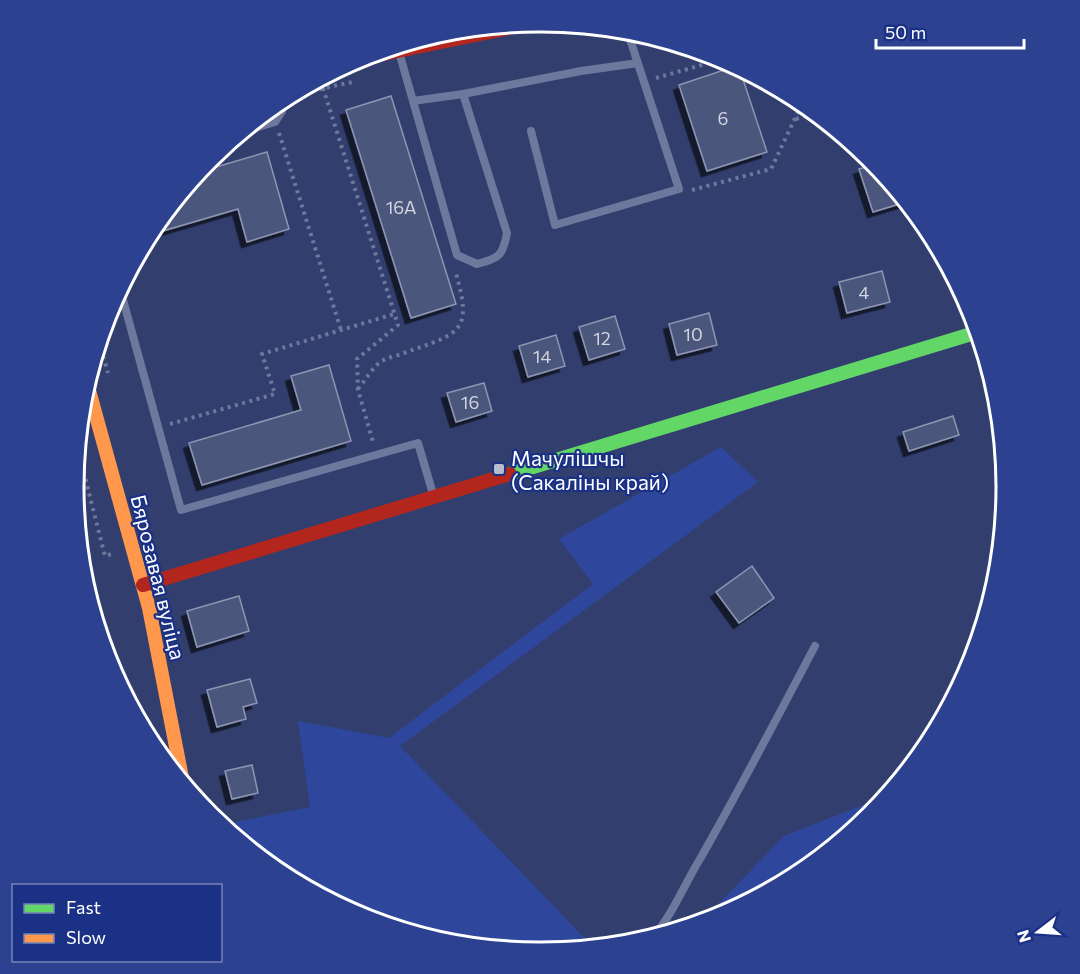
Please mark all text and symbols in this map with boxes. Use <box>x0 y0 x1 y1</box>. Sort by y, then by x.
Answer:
scale bar <box>876 12 1024 50</box>
text: 50 m <box>885 21 926 43</box>
house number: 6 <box>718 107 728 129</box>
house number: 16А <box>386 196 416 218</box>
house number: 4 <box>859 281 870 303</box>
house number: 10 <box>683 323 703 345</box>
house number: 12 <box>593 327 611 349</box>
house number: 14 <box>533 345 551 367</box>
house number: 16 <box>461 391 479 413</box>
place label: Мачулішчы (Сакаліны край) <box>511 445 669 494</box>
marker: Мачулішчы (Сакаліны край) <box>492 462 506 476</box>
street label: Бярозавая вуліца <box>126 492 192 662</box>
legend <box>12 884 222 962</box>
text: Fast <box>66 896 101 918</box>
north arrow <box>1008 902 1068 962</box>
text: Slow <box>66 926 106 948</box>
text: N <box>1012 928 1034 945</box>

